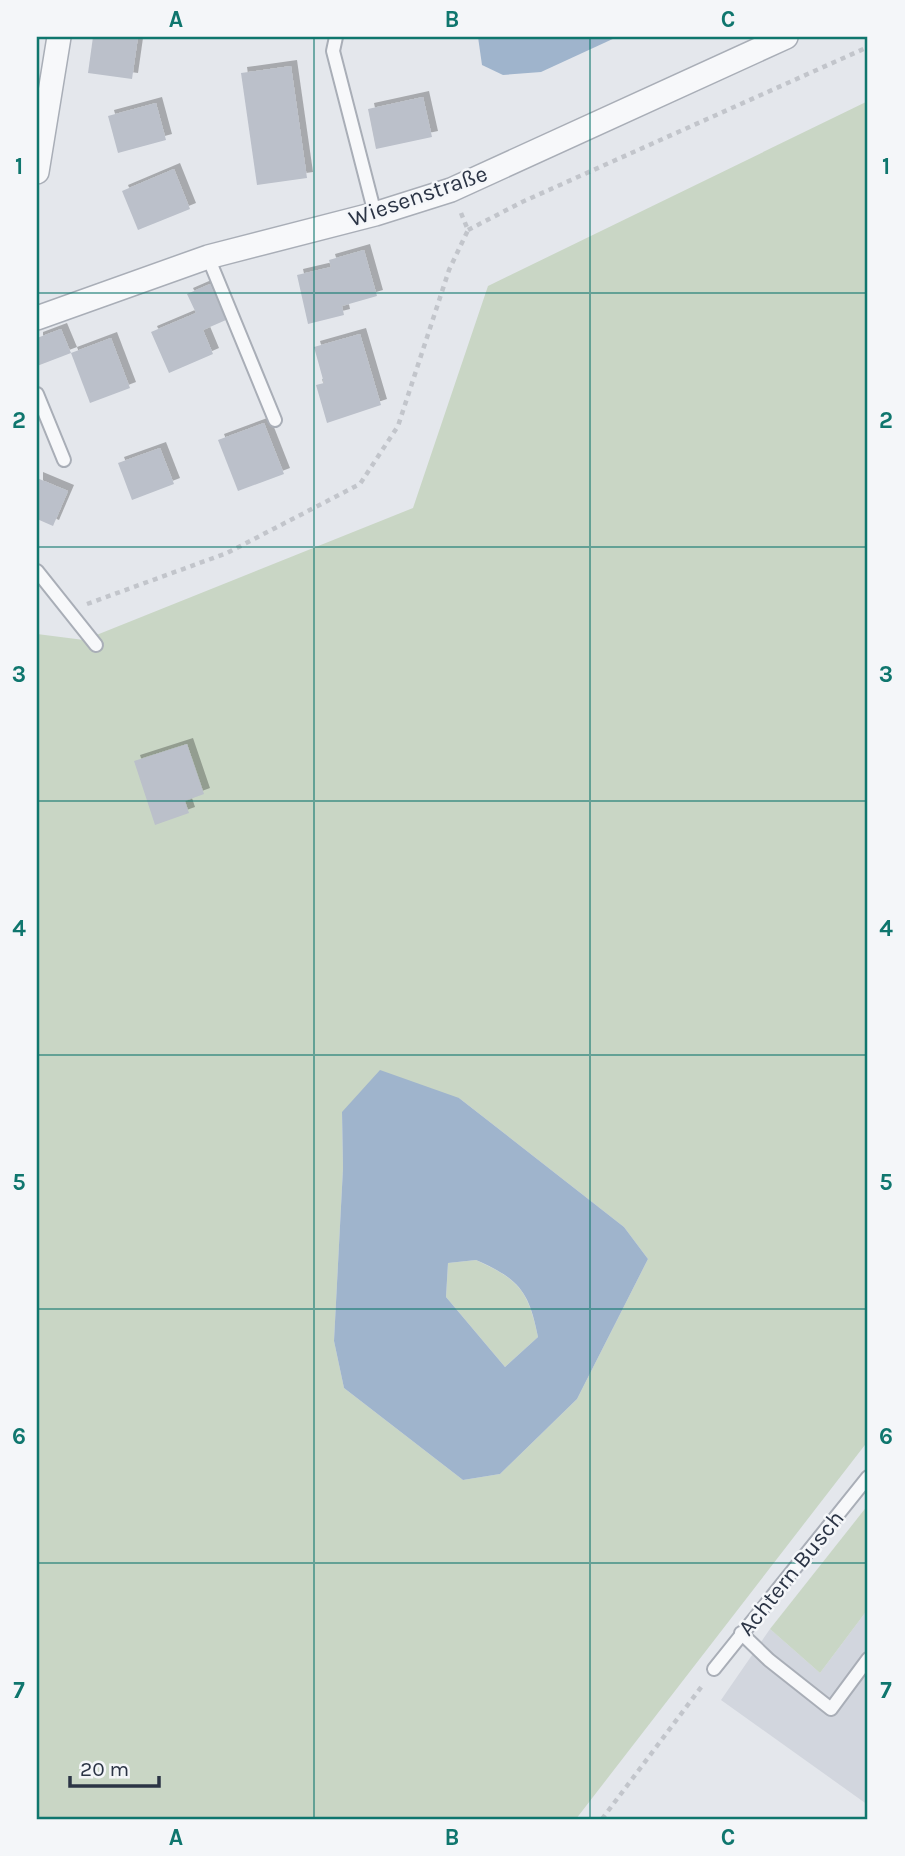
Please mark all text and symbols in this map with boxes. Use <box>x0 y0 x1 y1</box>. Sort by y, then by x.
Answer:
text: A <box>169 6 183 33</box>
text: B <box>445 6 459 33</box>
text: C <box>721 6 735 33</box>
text: 1 <box>15 153 23 180</box>
text: 1 <box>882 153 890 180</box>
street label: Wiesenstraße <box>345 160 491 232</box>
text: 2 <box>12 407 26 434</box>
text: 2 <box>879 407 893 434</box>
text: 3 <box>12 661 26 688</box>
text: 3 <box>879 661 893 688</box>
text: 4 <box>12 915 26 942</box>
text: 4 <box>879 915 893 942</box>
text: 5 <box>12 1169 26 1196</box>
text: 5 <box>879 1169 893 1196</box>
text: 6 <box>12 1423 26 1450</box>
text: 6 <box>879 1423 893 1450</box>
street label: Achtern Busch <box>732 1505 850 1641</box>
text: 7 <box>13 1677 25 1704</box>
text: 7 <box>880 1677 892 1704</box>
scale bar <box>70 1744 159 1788</box>
text: 20 m <box>80 1757 129 1781</box>
text: A <box>169 1824 183 1851</box>
text: B <box>445 1824 459 1851</box>
text: C <box>721 1824 735 1851</box>

